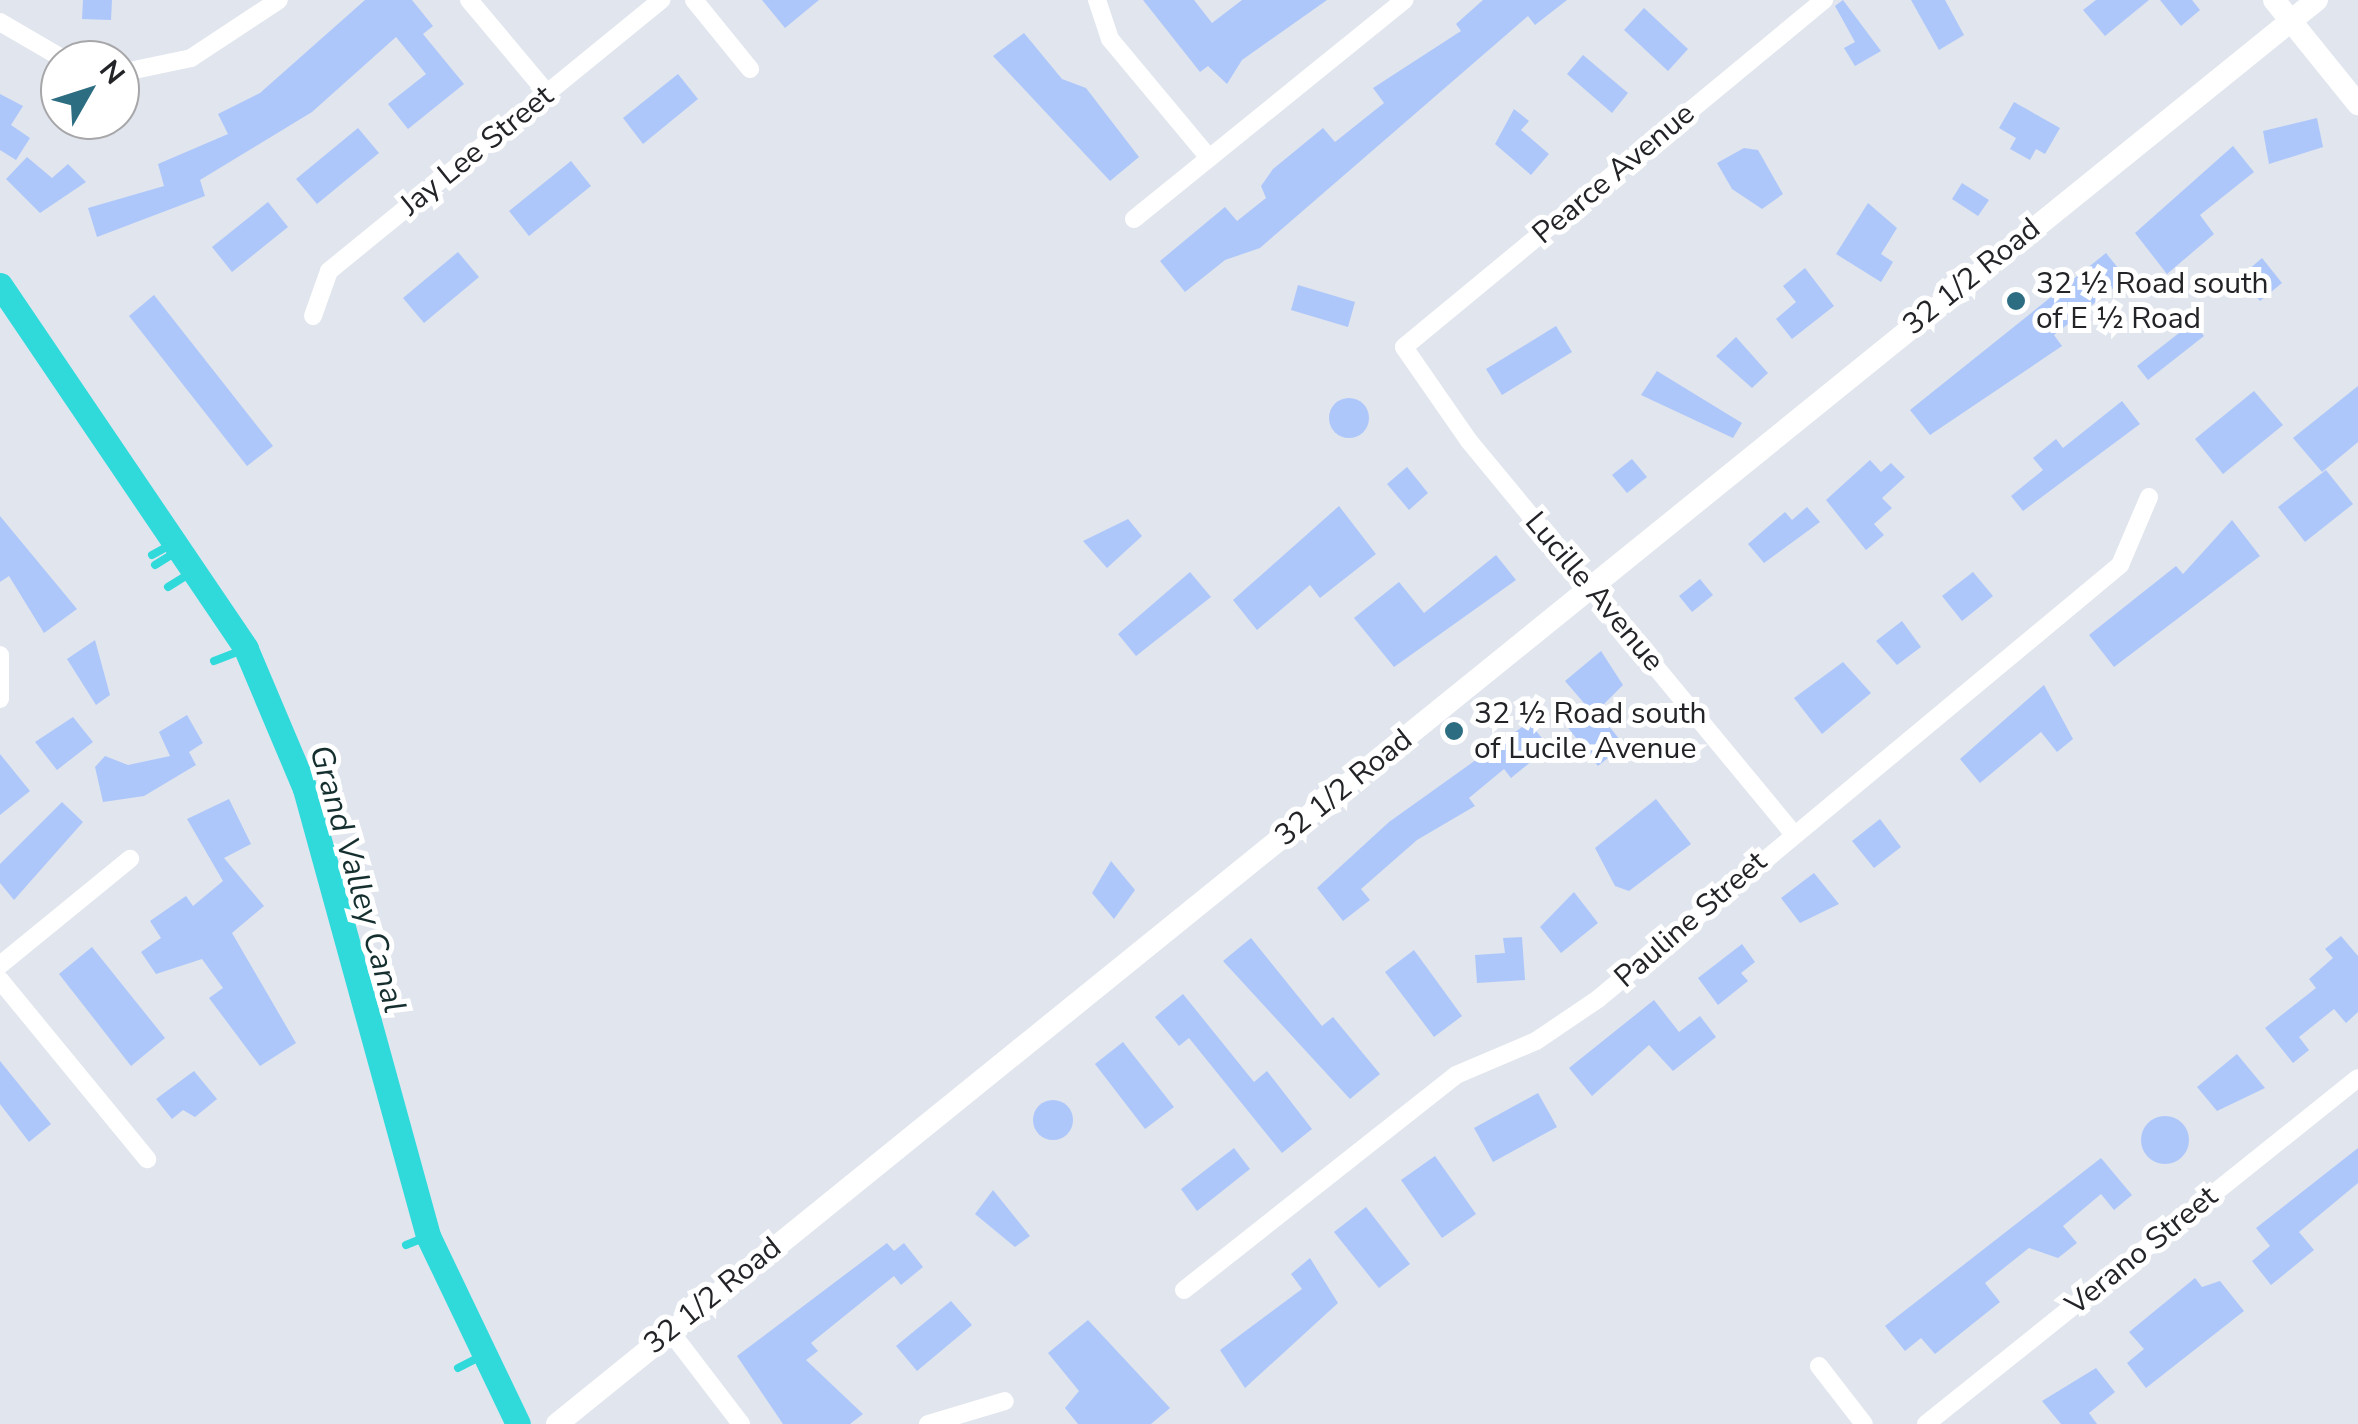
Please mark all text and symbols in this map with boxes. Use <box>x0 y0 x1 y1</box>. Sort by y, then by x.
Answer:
north arrow <box>40 40 140 140</box>
text: N <box>90 52 133 92</box>
street label: Jay Lee Street <box>393 78 561 224</box>
street label: Pearce Avenue <box>1526 96 1702 252</box>
street label: 32 1/2 Road <box>1896 211 2048 343</box>
place label: 32 ½ Road south of E ½ Road <box>2036 266 2269 336</box>
marker: 32 ½ Road south of E ½ Road <box>2005 290 2027 312</box>
street label: Lucille Avenue <box>1517 505 1671 679</box>
place label: 32 ½ Road south of Lucile Avenue <box>1474 696 1707 766</box>
marker: 32 ½ Road south of Lucile Avenue <box>1443 720 1465 742</box>
street label: 32 1/2 Road <box>1268 722 1420 854</box>
water label: Grand Valley Canal <box>300 741 414 1017</box>
street label: Pauline Street <box>1608 844 1774 996</box>
street label: Verano Street <box>2059 1179 2225 1323</box>
street label: 32 1/2 Road <box>637 1230 789 1362</box>

